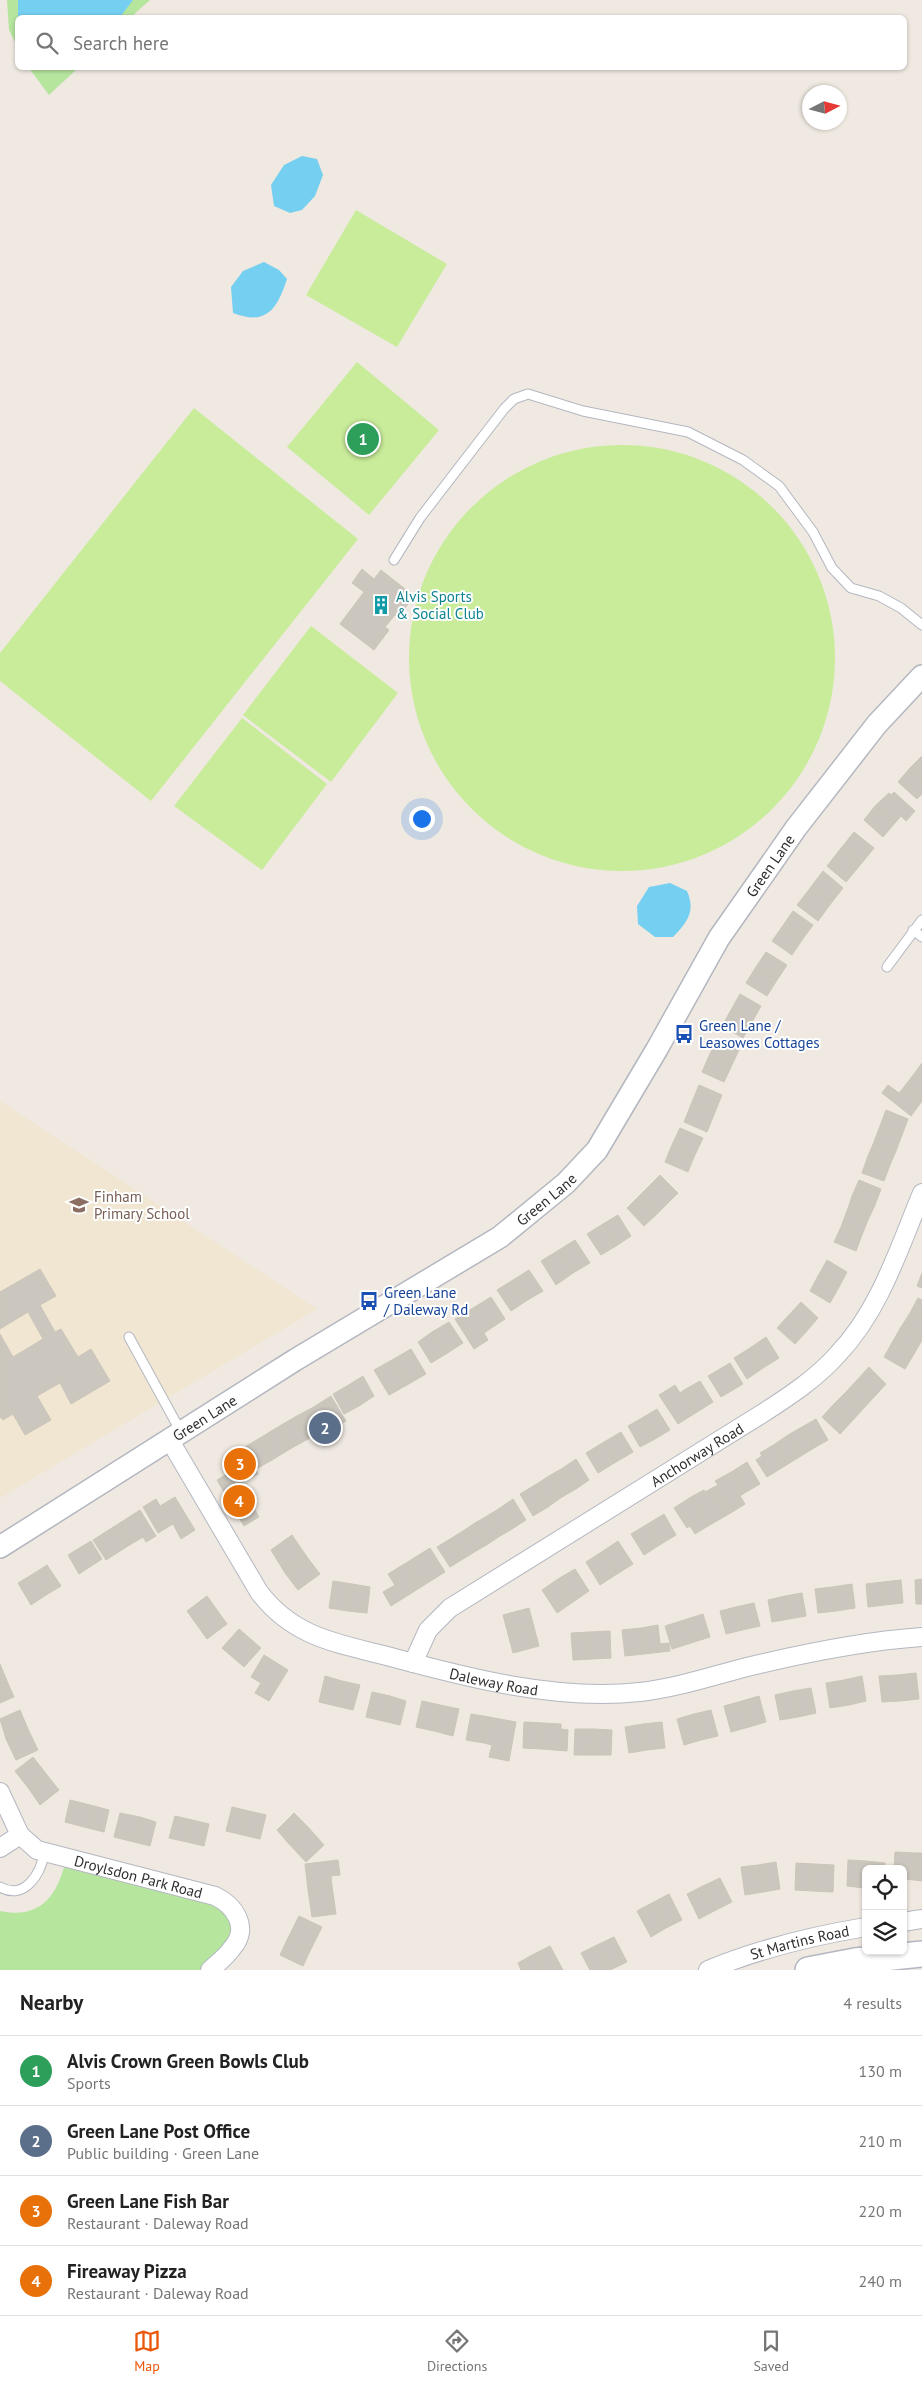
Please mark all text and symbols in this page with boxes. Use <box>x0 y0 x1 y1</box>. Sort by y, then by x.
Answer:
search box <box>15 15 907 70</box>
icon: search <box>33 29 61 57</box>
text: Search here <box>73 31 169 55</box>
north arrow <box>802 85 847 130</box>
pin: 1 <box>347 420 379 458</box>
place label: Alvis Sports & Social Club <box>396 587 484 623</box>
building icon: Alvis Sports & Social Club <box>370 594 392 616</box>
your location <box>409 806 435 832</box>
street label: Green Lane <box>741 830 798 901</box>
place label: Green Lane / Leasowes Cottages <box>699 1016 820 1052</box>
bus stop icon: Green Lane / Leasowes Cottages <box>673 1023 695 1045</box>
street label: Green Lane <box>512 1169 580 1229</box>
place label: Finham Primary School <box>94 1187 190 1223</box>
school or university icon: Finham Primary School <box>68 1194 90 1216</box>
place label: Green Lane / Daleway Rd <box>383 1283 468 1319</box>
bus stop icon: Green Lane / Daleway Rd <box>358 1290 380 1312</box>
street label: Green Lane <box>169 1390 240 1445</box>
pin: 2 <box>309 1409 341 1447</box>
street label: Anchorway Road <box>647 1418 747 1490</box>
pin: 3 <box>224 1445 256 1483</box>
pin: 4 <box>223 1482 255 1520</box>
street label: Daleway Road <box>448 1663 539 1699</box>
street label: Droylsdon Park Road <box>72 1851 205 1902</box>
map controls <box>862 1865 907 1955</box>
button: locate <box>862 1865 907 1910</box>
button: layers <box>862 1910 907 1955</box>
street label: St Martins Road <box>748 1921 851 1963</box>
text: Nearby <box>20 1989 83 2016</box>
text: 4 results <box>843 1993 902 2013</box>
text: Alvis Crown Green Bowls Club <box>67 2049 309 2073</box>
text: 1 <box>31 2061 41 2081</box>
text: 130 m <box>859 2061 902 2081</box>
text: Sports <box>67 2073 111 2093</box>
text: Green Lane Post Office <box>67 2119 250 2143</box>
text: 2 <box>31 2131 41 2151</box>
text: 210 m <box>859 2131 902 2151</box>
text: Public building · Green Lane <box>67 2143 259 2163</box>
text: Green Lane Fish Bar <box>67 2189 229 2213</box>
text: 3 <box>31 2201 41 2221</box>
text: 220 m <box>859 2201 902 2221</box>
text: Restaurant · Daleway Road <box>67 2213 249 2233</box>
text: Fireaway Pizza <box>67 2259 187 2283</box>
text: 4 <box>31 2271 41 2291</box>
text: 240 m <box>859 2271 902 2291</box>
text: Restaurant · Daleway Road <box>67 2283 249 2303</box>
tab: Map <box>133 2327 161 2375</box>
tab: Directions <box>427 2327 487 2375</box>
tab: Saved <box>753 2327 789 2375</box>

